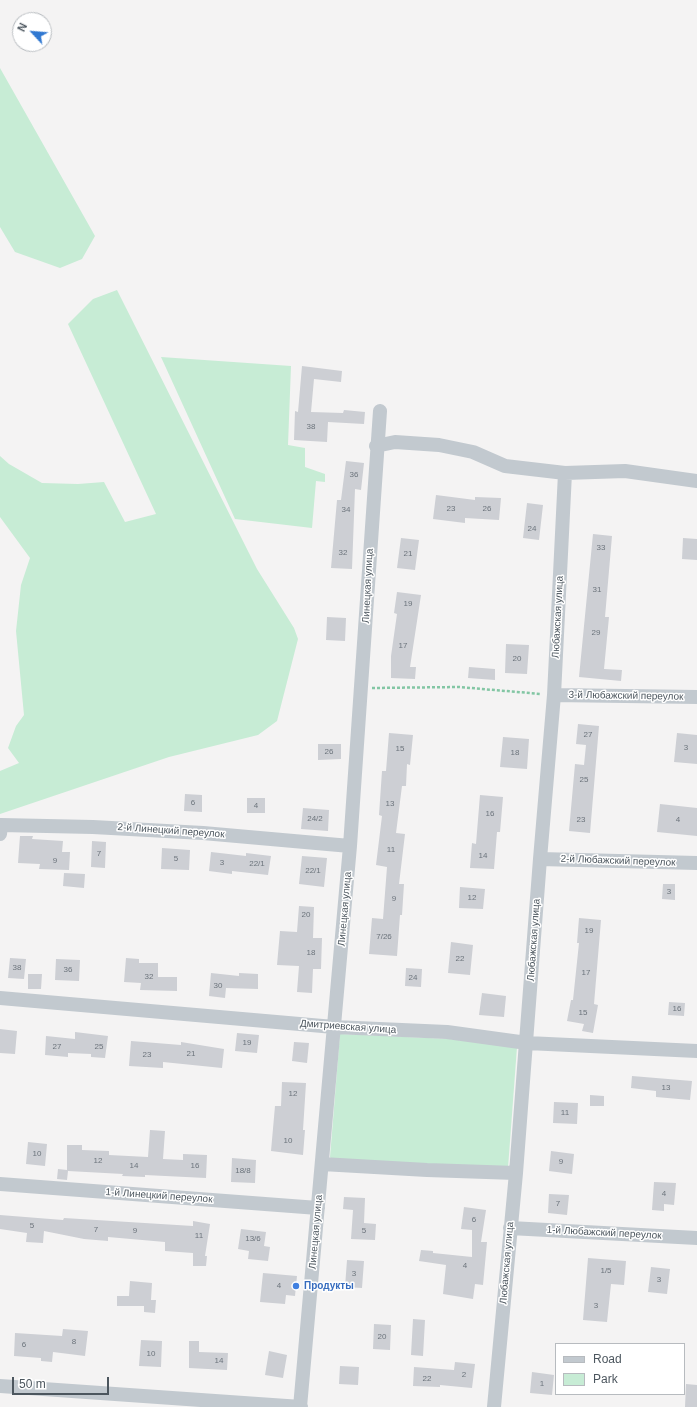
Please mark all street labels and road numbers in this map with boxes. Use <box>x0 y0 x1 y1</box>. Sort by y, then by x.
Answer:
street label: Линецкая улица <box>360 548 376 624</box>
street label: Любажская улица <box>550 575 566 659</box>
street label: 3-й Любажский переулок <box>568 689 684 703</box>
street label: 2-й Линецкий переулок <box>117 821 225 841</box>
street label: 2-й Любажский переулок <box>560 853 676 869</box>
street label: Линецкая улица <box>336 871 354 947</box>
street label: Любажская улица <box>525 898 543 982</box>
street label: Дмитриевская улица <box>299 1018 397 1036</box>
street label: 1-й Линецкий переулок <box>105 1186 213 1206</box>
street label: Линецкая улица <box>307 1194 325 1270</box>
street label: Любажская улица <box>497 1221 517 1305</box>
street label: 1-й Любажский переулок <box>546 1224 662 1242</box>

